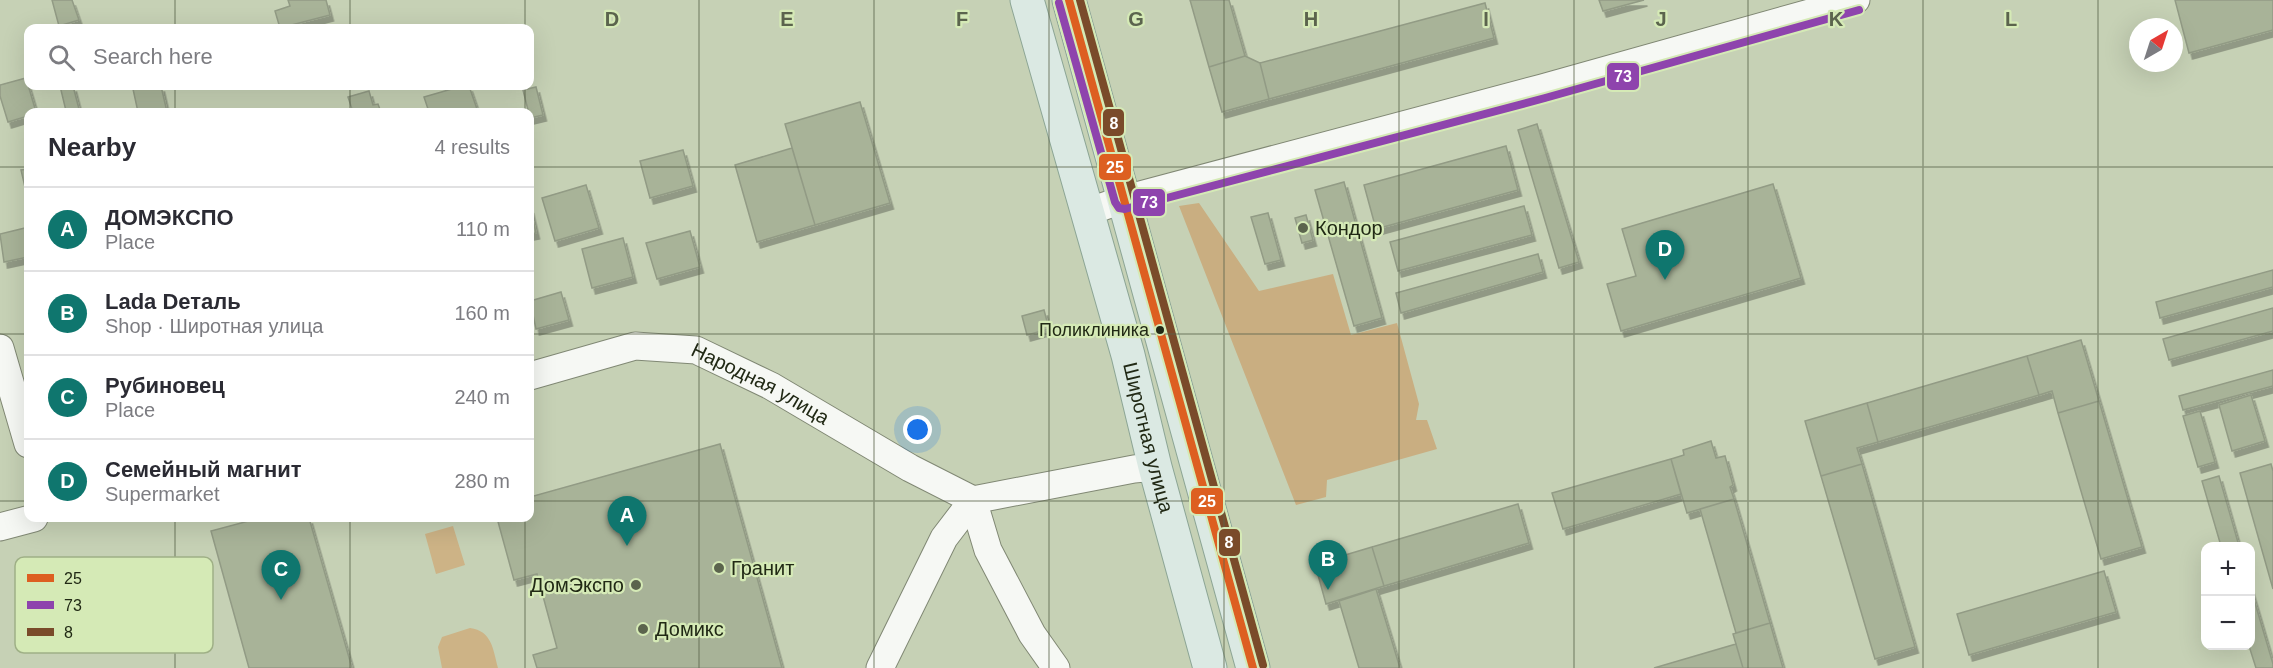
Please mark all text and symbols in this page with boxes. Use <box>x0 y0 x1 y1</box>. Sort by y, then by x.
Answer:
text: D <box>605 8 619 30</box>
text: E <box>780 8 794 30</box>
text: F <box>956 8 968 30</box>
text: G <box>1128 8 1144 30</box>
text: H <box>1304 8 1318 30</box>
text: I <box>1483 8 1489 30</box>
text: J <box>1655 8 1667 30</box>
text: K <box>1829 8 1844 30</box>
text: L <box>2005 8 2017 30</box>
north arrow <box>2129 18 2183 72</box>
search box <box>24 24 534 90</box>
icon: search <box>45 41 78 74</box>
text: Search here <box>93 44 213 69</box>
line badge: 73 <box>1606 62 1640 91</box>
text: 73 <box>1614 68 1632 85</box>
line badge: 8 <box>1102 108 1125 137</box>
text: 8 <box>1110 115 1119 132</box>
text: Nearby <box>48 132 136 162</box>
text: 4 results <box>434 136 510 158</box>
line badge: 25 <box>1098 153 1132 181</box>
text: 25 <box>1106 159 1124 176</box>
line badge: 73 <box>1132 188 1166 217</box>
text: 73 <box>1140 194 1158 211</box>
text: ДОМЭКСПО <box>105 205 234 230</box>
place label: Кондор <box>1315 217 1383 239</box>
text: A <box>60 218 75 240</box>
text: 110 m <box>456 218 510 240</box>
marker: Кондор <box>1296 221 1310 235</box>
pin: D <box>1646 230 1684 280</box>
text: Place <box>105 231 155 253</box>
text: Lada Dеталь <box>105 289 241 314</box>
text: B <box>60 302 75 324</box>
text: 160 m <box>454 302 510 324</box>
text: Shop · Широтная улица <box>105 315 324 337</box>
place label: Поликлиника <box>1039 320 1150 340</box>
marker: Поликлиника <box>1154 324 1166 336</box>
street label: Народная улица <box>688 339 834 429</box>
street label: Широтная улица <box>1119 360 1178 516</box>
text: Рубиновец <box>105 373 225 398</box>
text: C <box>60 386 75 408</box>
text: 240 m <box>454 386 510 408</box>
text: Place <box>105 399 155 421</box>
your location <box>903 415 932 444</box>
text: Семейный магнит <box>105 457 302 482</box>
text: D <box>60 470 75 492</box>
text: 280 m <box>454 470 510 492</box>
text: Supermarket <box>105 483 220 505</box>
line badge: 25 <box>1190 487 1224 515</box>
text: 25 <box>1198 493 1216 510</box>
pin: A <box>608 496 646 546</box>
line badge: 8 <box>1218 528 1241 557</box>
text: 8 <box>1225 534 1234 551</box>
pin: B <box>1308 540 1348 590</box>
map controls <box>2201 542 2255 650</box>
button: + <box>2201 542 2255 596</box>
pin: C <box>262 550 300 600</box>
legend <box>15 557 213 653</box>
place label: Гранит <box>731 557 794 579</box>
marker: Гранит <box>712 561 726 575</box>
text: 25 <box>64 570 82 587</box>
place label: ДомЭкспо <box>530 574 624 596</box>
marker: ДомЭкспо <box>629 578 643 592</box>
button: − <box>2201 596 2255 650</box>
text: 73 <box>64 597 82 614</box>
place label: Домикс <box>655 618 724 640</box>
marker: Домикс <box>636 622 650 636</box>
text: 8 <box>64 624 73 641</box>

